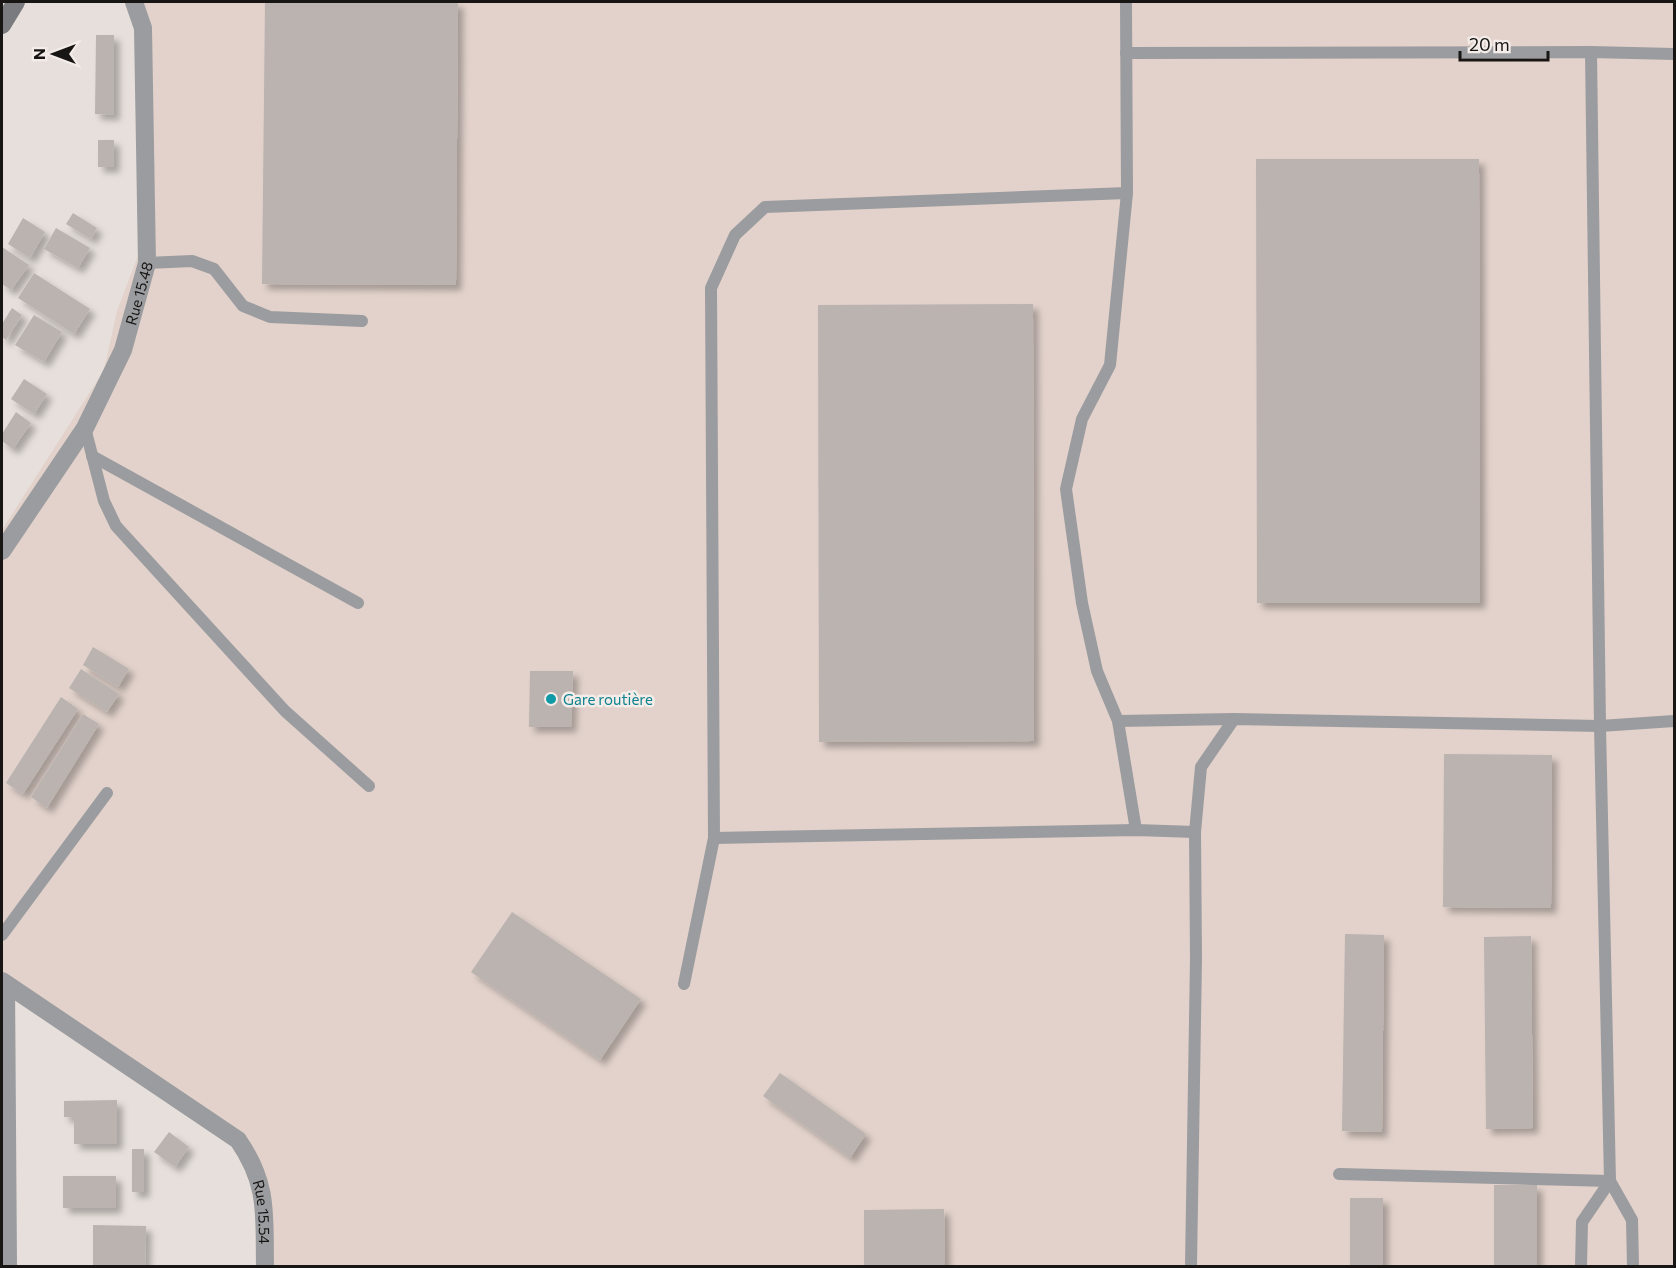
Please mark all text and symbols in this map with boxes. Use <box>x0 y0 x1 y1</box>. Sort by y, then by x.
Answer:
north arrow <box>24 24 84 84</box>
scale bar <box>1460 24 1548 62</box>
text: 20 m <box>1469 33 1510 55</box>
text: N <box>29 48 48 60</box>
street label: Rue 15.48 <box>121 259 156 327</box>
place label: Gare routière <box>563 690 653 708</box>
marker: Gare routière <box>544 692 558 706</box>
street label: Rue 15.54 <box>250 1178 274 1244</box>

